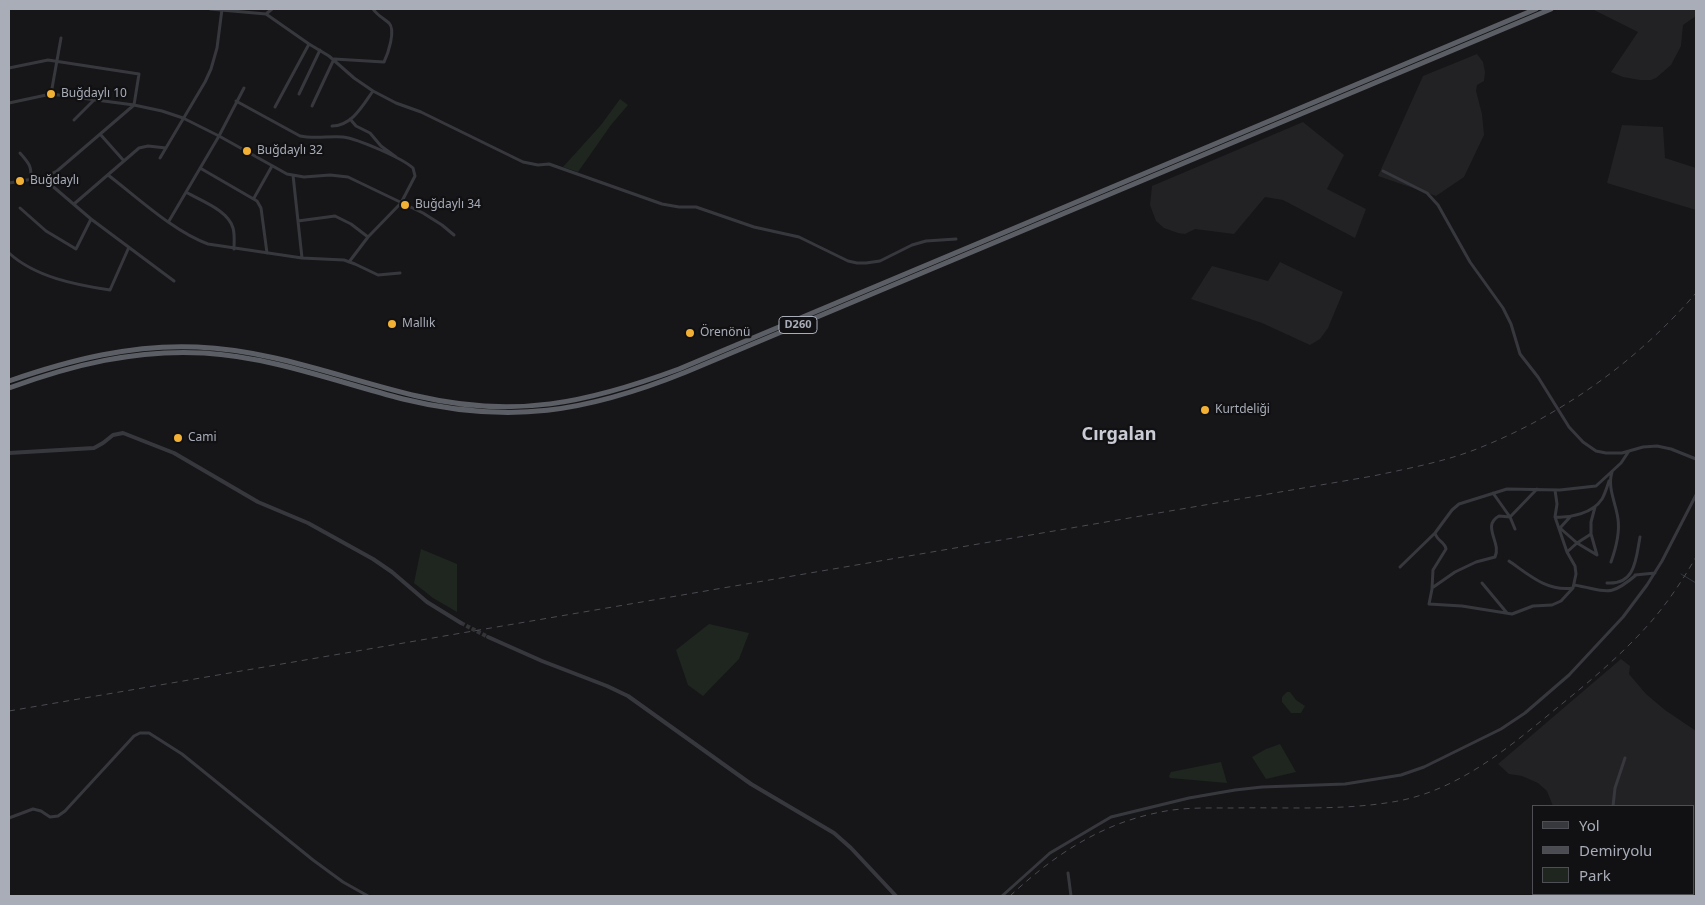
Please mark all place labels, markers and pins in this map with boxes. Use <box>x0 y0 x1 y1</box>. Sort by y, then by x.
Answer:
place label: Buğdaylı 10 <box>61 87 127 101</box>
marker: Buğdaylı 10 <box>45 88 57 100</box>
place label: Buğdaylı 32 <box>257 144 323 158</box>
marker: Buğdaylı 32 <box>241 145 253 157</box>
place label: Buğdaylı <box>30 174 79 188</box>
marker: Buğdaylı <box>14 175 26 187</box>
place label: Buğdaylı 34 <box>415 198 481 212</box>
marker: Buğdaylı 34 <box>399 199 411 211</box>
place label: Mallık <box>402 317 435 331</box>
marker: Mallık <box>386 318 398 330</box>
place label: Örenönü <box>700 326 750 340</box>
marker: Örenönü <box>684 327 696 339</box>
place label: Kurtdeliği <box>1215 403 1270 417</box>
marker: Kurtdeliği <box>1199 404 1211 416</box>
place label: Cami <box>188 431 217 445</box>
marker: Cami <box>172 432 184 444</box>

